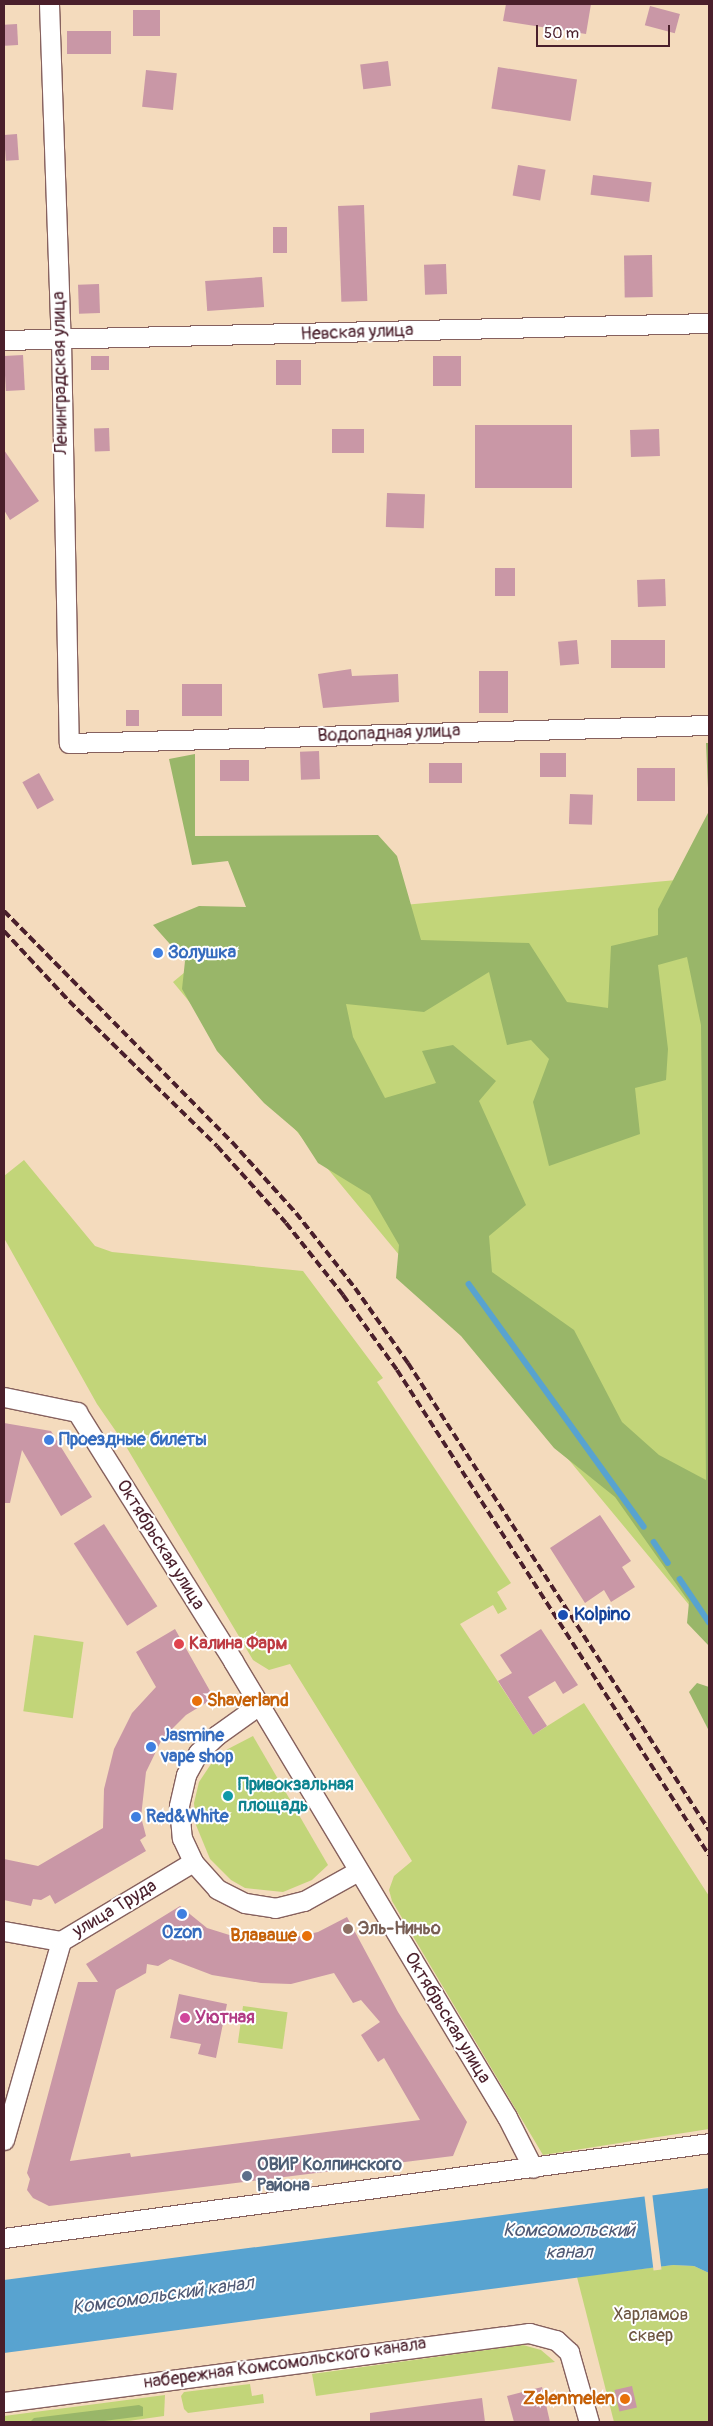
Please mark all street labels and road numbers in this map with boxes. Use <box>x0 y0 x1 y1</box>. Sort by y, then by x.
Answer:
street label: Ленинградская улица <box>49 291 73 455</box>
street label: Невская улица <box>300 320 414 346</box>
street label: Водопадная улица <box>317 721 461 747</box>
street label: Октябрьская улица <box>111 1476 209 1614</box>
street label: улица Труда <box>69 1876 161 1942</box>
street label: Октябрьская улица <box>399 1948 495 2088</box>
street label: набережная Комсомольского канала <box>142 2333 428 2395</box>

